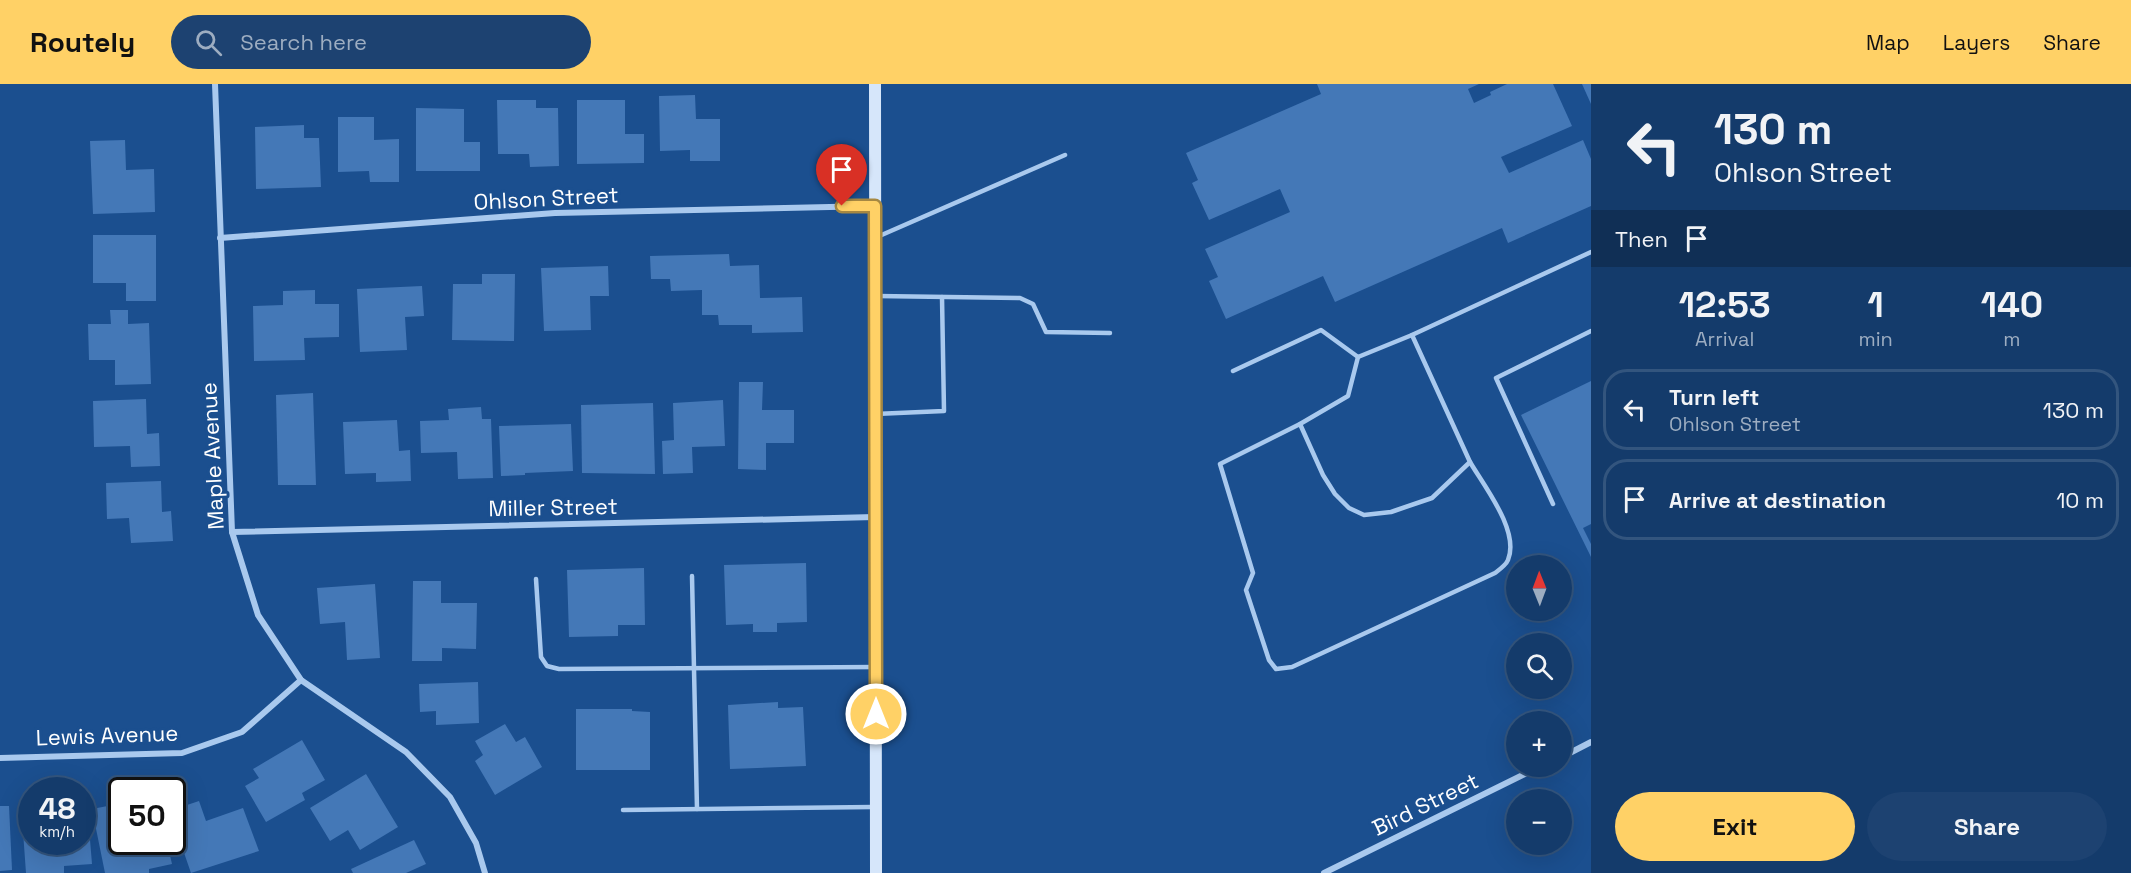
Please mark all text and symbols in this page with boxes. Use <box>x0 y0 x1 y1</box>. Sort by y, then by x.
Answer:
search box <box>171 15 591 69</box>
text: Routely <box>30 24 135 60</box>
icon: search <box>192 26 225 59</box>
text: Search here <box>240 28 367 56</box>
text: Map <box>1866 29 1910 56</box>
text: Layers <box>1943 29 2010 56</box>
text: Share <box>2043 29 2101 56</box>
text: 130 m <box>1714 103 1832 156</box>
icon: left <box>1615 108 1693 186</box>
pin <box>816 144 867 206</box>
icon: arrive <box>825 153 858 186</box>
text: Ohlson Street <box>1714 155 1892 190</box>
street label: Ohlson Street <box>473 180 619 216</box>
icon: arrive <box>1680 222 1713 255</box>
text: Then <box>1615 225 1668 253</box>
text: 12:53 <box>1679 282 1771 328</box>
text: 1 <box>1868 282 1884 328</box>
text: 140 <box>1981 282 2043 328</box>
text: Arrival <box>1695 326 1754 352</box>
text: min <box>1859 326 1893 352</box>
text: m <box>2003 326 2021 352</box>
street label: Maple Avenue <box>194 382 230 530</box>
text: Turn left <box>1669 383 1759 411</box>
icon: left <box>1618 393 1651 426</box>
text: 130 m <box>2043 396 2104 424</box>
text: Ohlson Street <box>1669 411 1801 437</box>
icon: arrive <box>1618 483 1651 516</box>
text: Arrive at destination <box>1669 486 1886 514</box>
text: 10 m <box>2056 486 2104 514</box>
street label: Miller Street <box>488 492 618 522</box>
north arrow <box>1506 555 1572 621</box>
map controls <box>1506 555 1572 855</box>
button: search <box>1506 633 1572 699</box>
position arrow <box>844 682 908 746</box>
button: + <box>1506 711 1572 777</box>
street label: Lewis Avenue <box>35 719 179 751</box>
street label: Bird Street <box>1367 766 1483 842</box>
speed limit sign: 50 <box>108 777 186 855</box>
text: 48 <box>38 789 76 828</box>
button: − <box>1506 789 1572 855</box>
button: Exit <box>1615 792 1855 861</box>
button: Share <box>1867 792 2107 861</box>
text: km/h <box>39 822 75 841</box>

